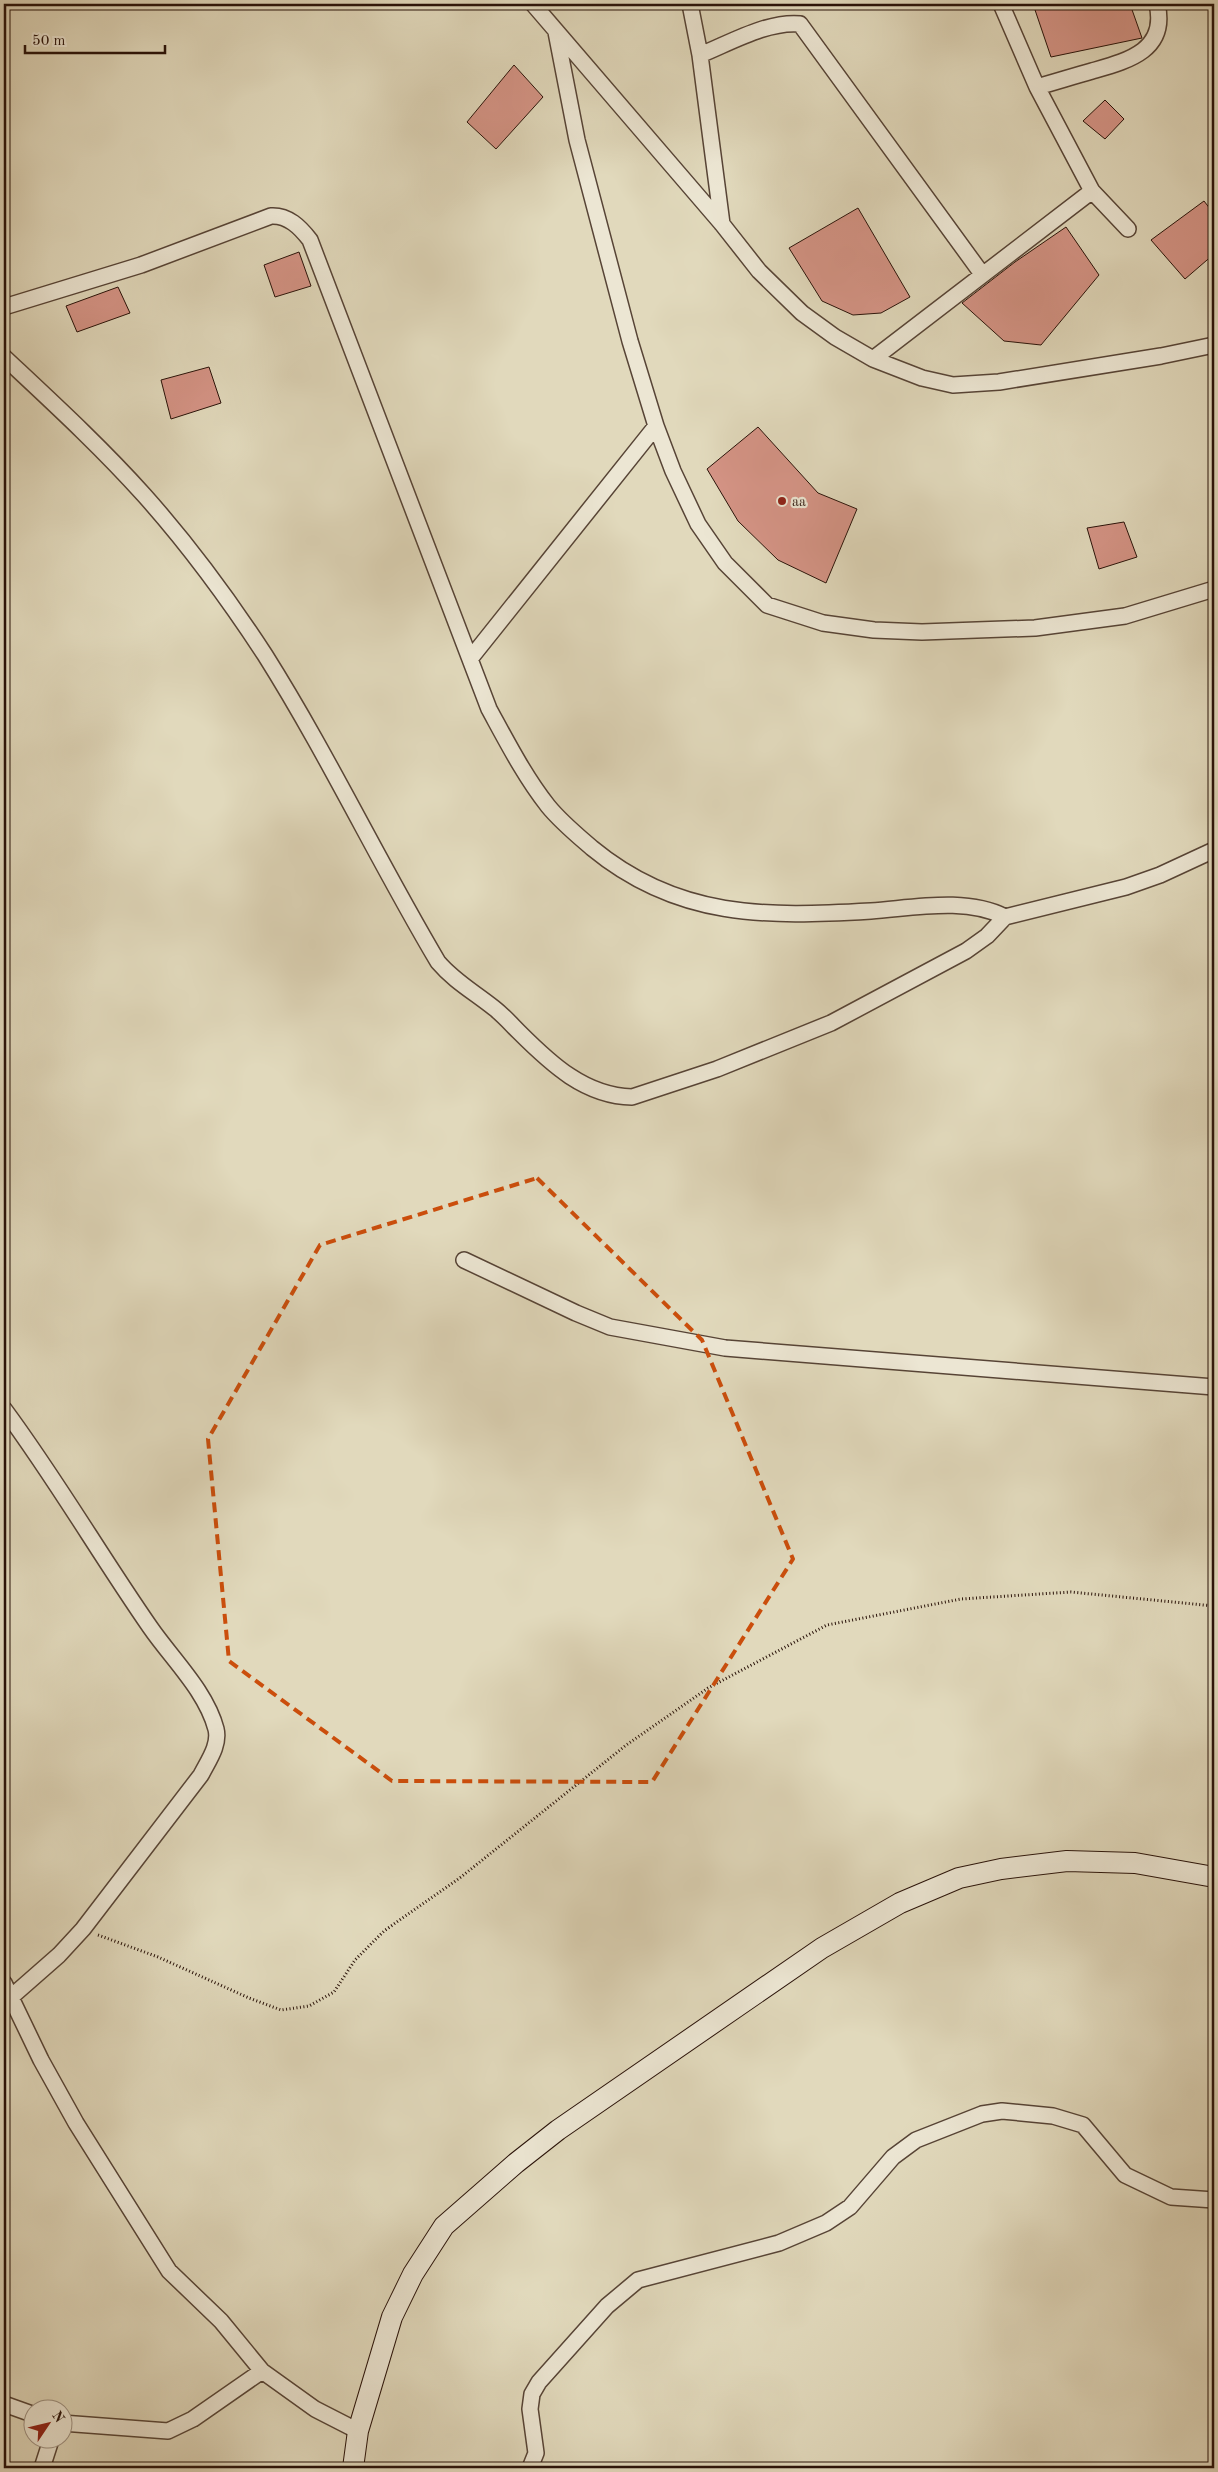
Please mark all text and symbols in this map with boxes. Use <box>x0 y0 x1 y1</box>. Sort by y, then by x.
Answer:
scale bar <box>25 22 165 54</box>
text: 50 m <box>32 34 66 49</box>
marker: aa <box>776 495 788 507</box>
place label: aa <box>792 495 806 509</box>
north arrow <box>22 2400 72 2450</box>
text: N <box>49 2409 67 2426</box>

